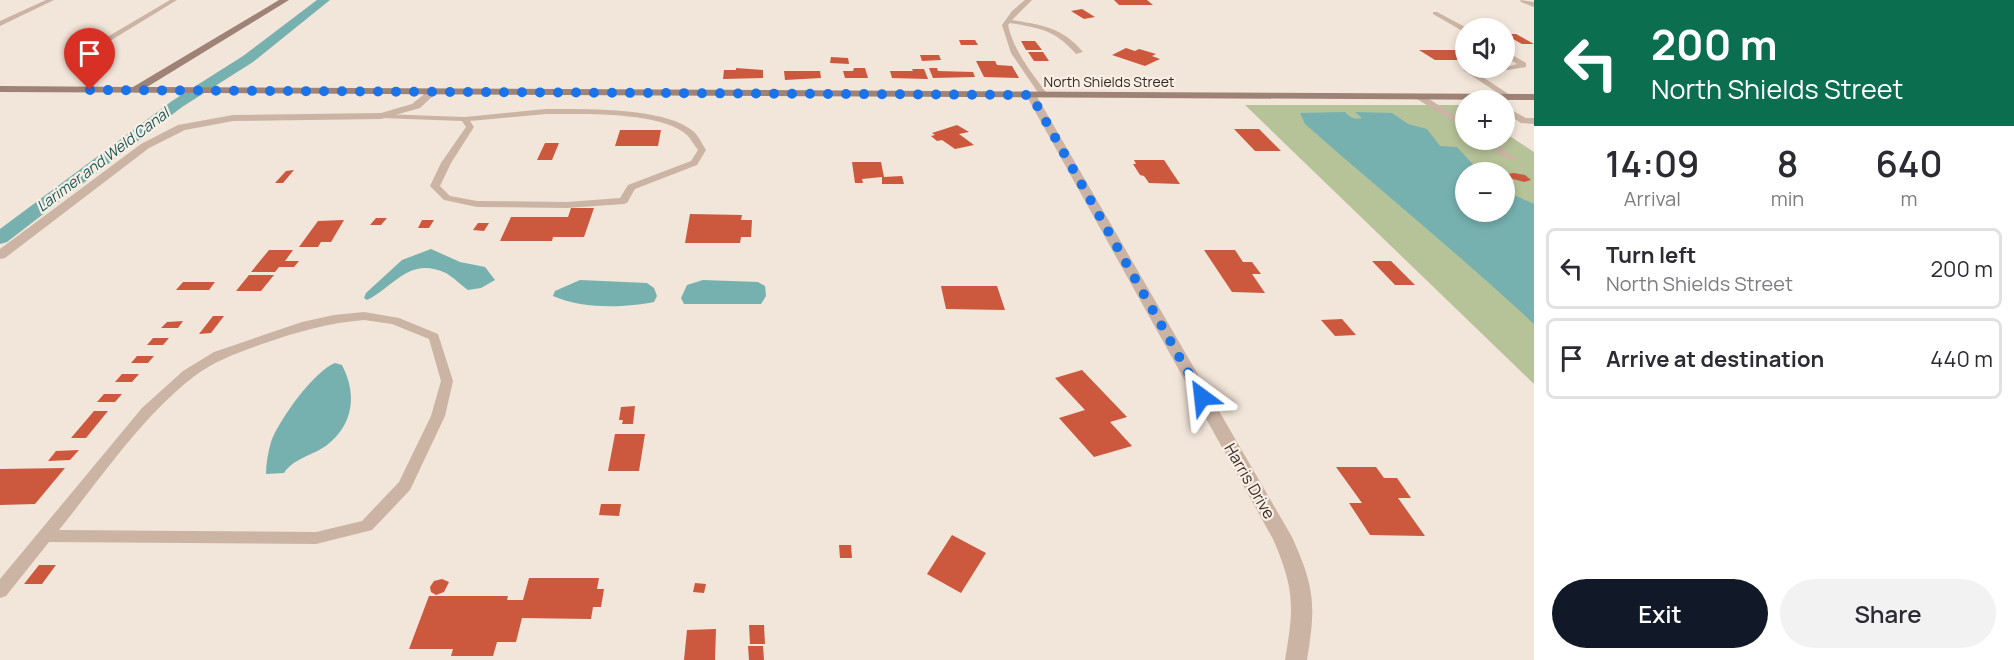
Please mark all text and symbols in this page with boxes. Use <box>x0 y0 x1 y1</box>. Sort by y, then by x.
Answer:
text: 200 m <box>1651 15 1777 73</box>
map controls <box>1455 18 1515 222</box>
button: sound <box>1455 18 1515 78</box>
icon: left <box>1552 24 1630 102</box>
pin <box>64 28 115 90</box>
icon: arrive <box>73 37 106 70</box>
text: North Shields Street <box>1651 70 1903 107</box>
street label: North Shields Street <box>1044 72 1175 91</box>
button: + <box>1455 90 1515 150</box>
water label: Larimer and Weld Canal <box>32 101 175 216</box>
text: 14:09 <box>1605 139 1699 188</box>
text: 8 <box>1777 139 1798 188</box>
text: 640 <box>1876 139 1943 188</box>
button: − <box>1455 162 1515 222</box>
text: Arrival <box>1624 185 1681 212</box>
text: min <box>1771 185 1804 212</box>
text: m <box>1901 185 1918 212</box>
text: Turn left <box>1606 240 1696 270</box>
icon: left <box>1555 252 1588 285</box>
text: 200 m <box>1931 254 1993 284</box>
text: North Shields Street <box>1606 270 1793 297</box>
icon: arrive <box>1555 342 1588 375</box>
text: Arrive at destination <box>1606 344 1824 374</box>
text: 440 m <box>1930 344 1993 374</box>
position arrow <box>1170 365 1234 429</box>
street label: Harris Drive <box>1219 439 1281 523</box>
button: Exit <box>1552 579 1768 648</box>
button: Share <box>1780 579 1996 648</box>

